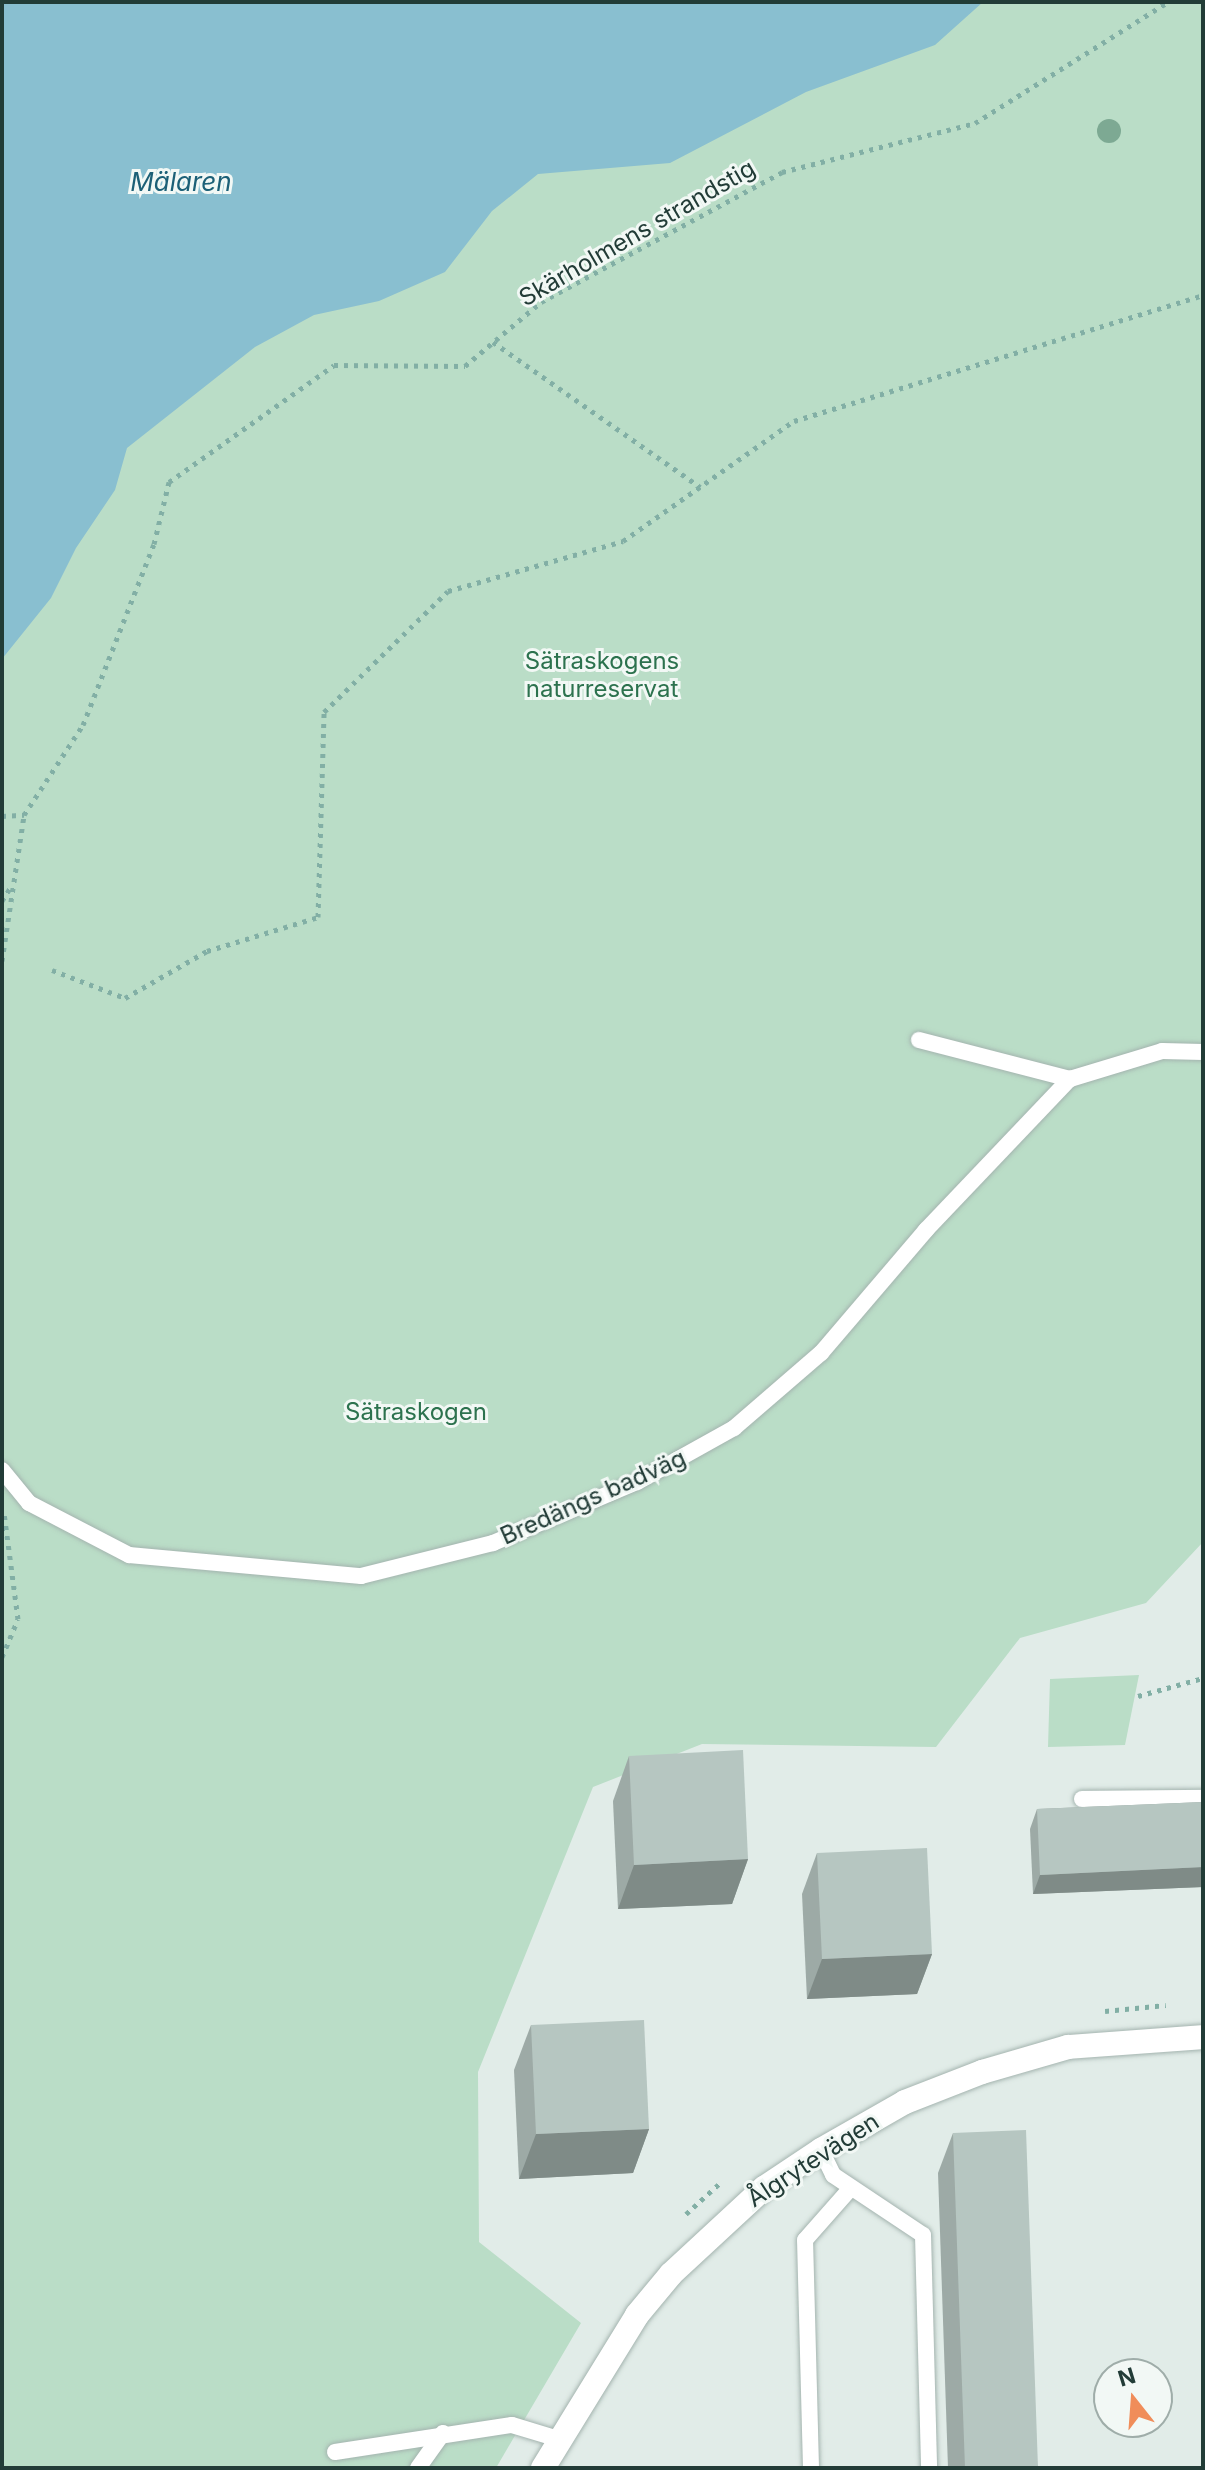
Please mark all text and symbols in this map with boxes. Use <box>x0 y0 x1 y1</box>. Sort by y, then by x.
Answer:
street label: Skärholmens strandstig <box>514 154 760 312</box>
water label: Mälaren <box>130 166 232 198</box>
park label: Sätraskogens naturreservat <box>525 647 679 703</box>
park label: Sätraskogen <box>345 1398 487 1426</box>
street label: Bredängs badväg <box>496 1443 690 1551</box>
street label: Ålgrytevägen <box>742 2107 884 2213</box>
north arrow <box>1093 2358 1173 2438</box>
text: N <box>1115 2362 1138 2392</box>

